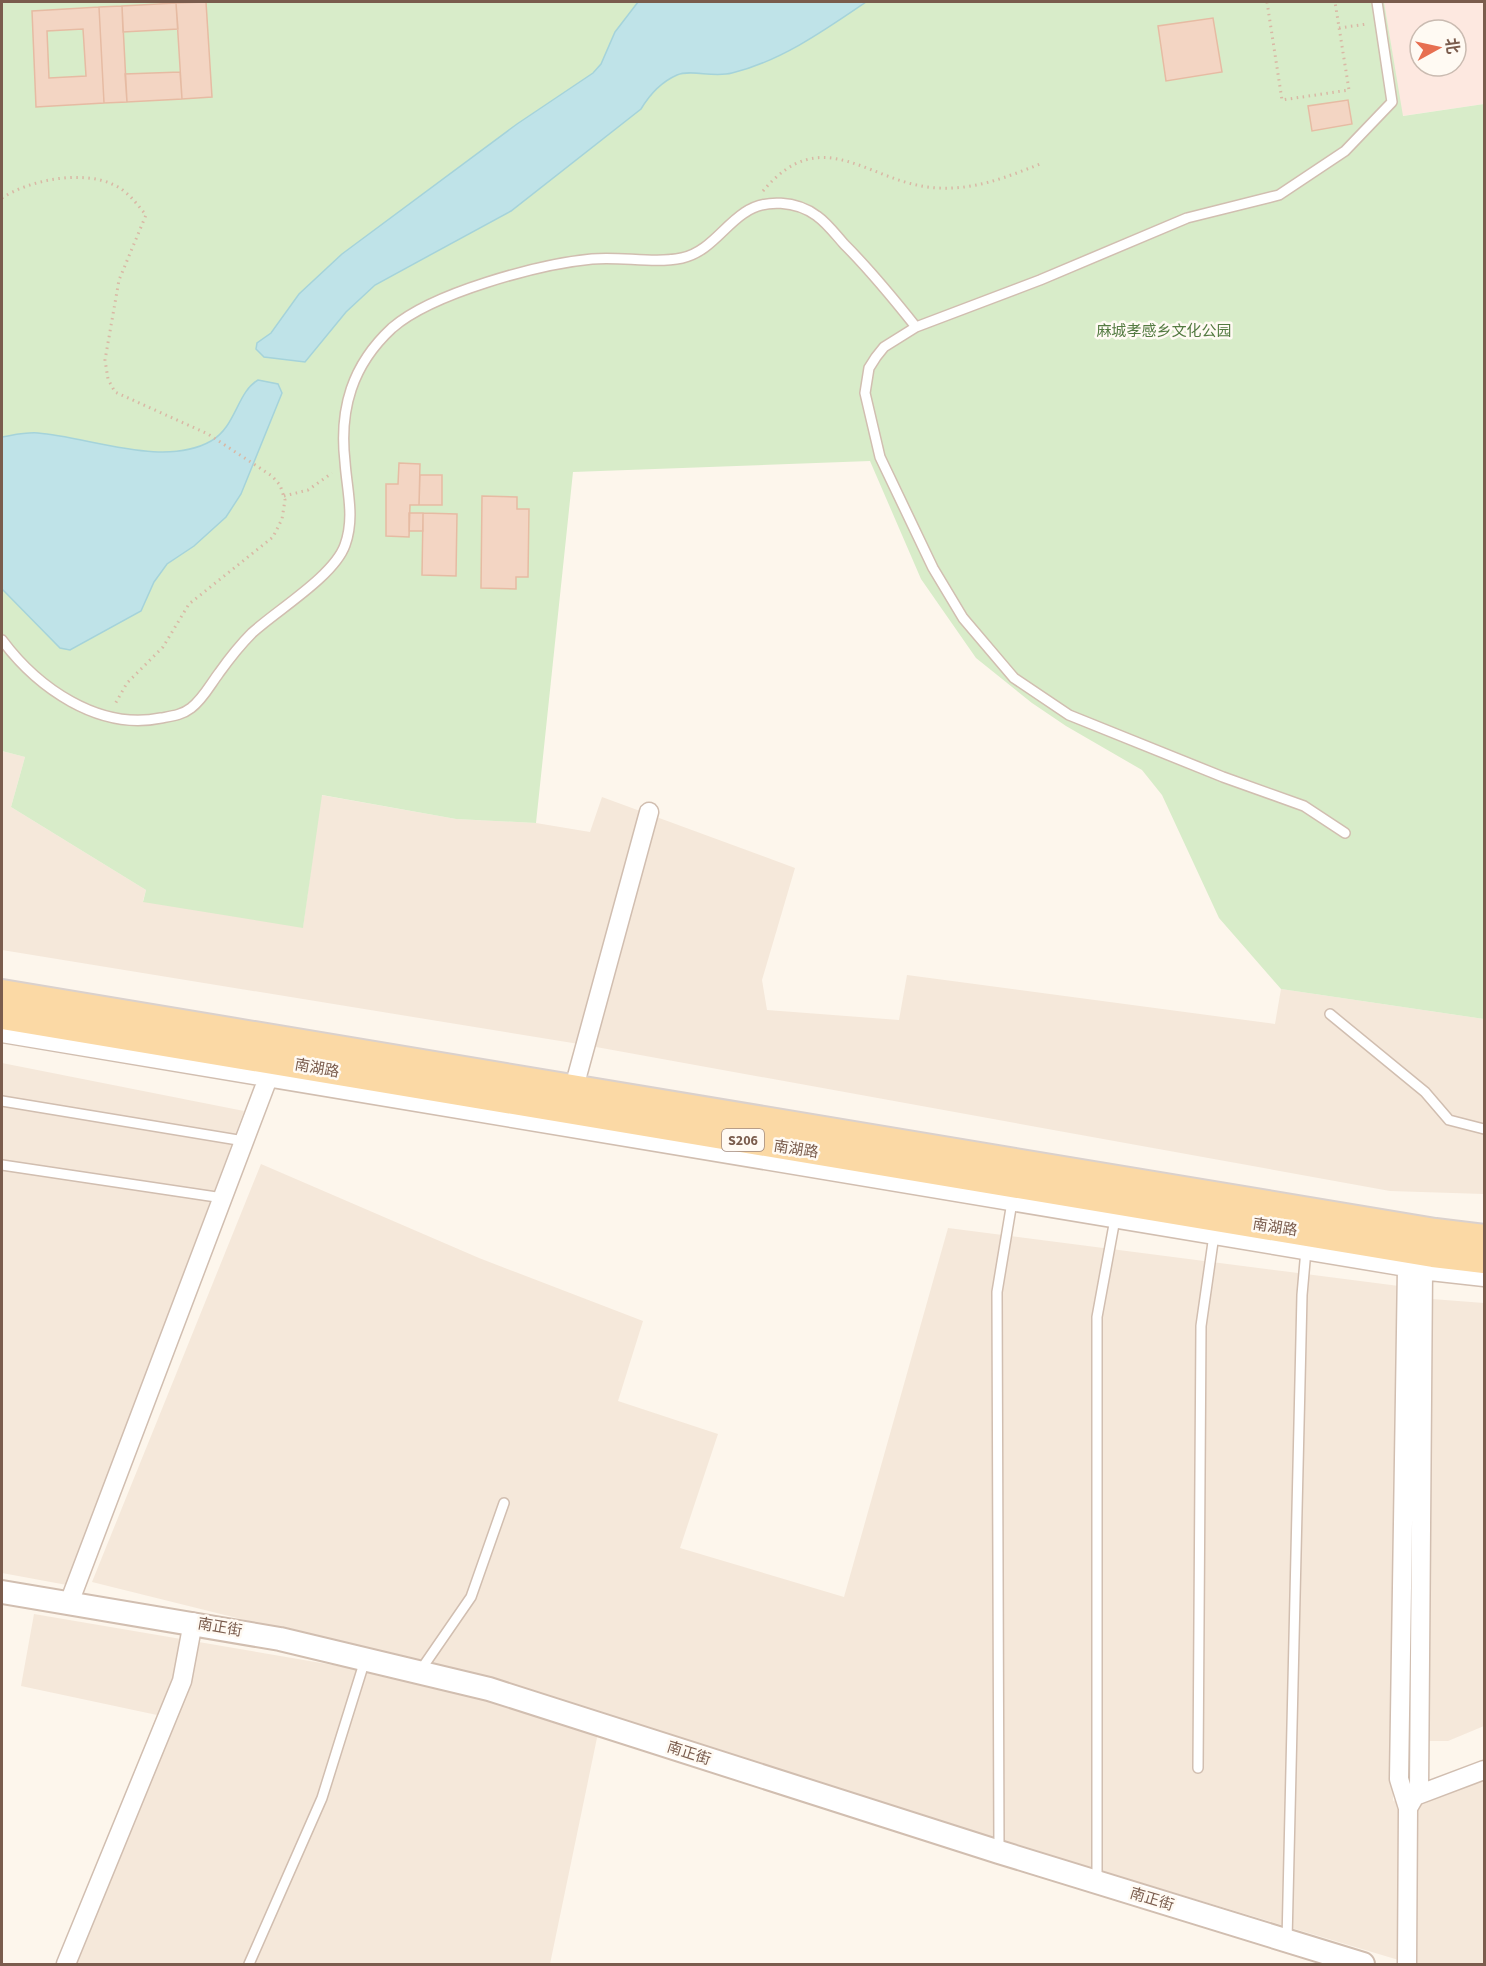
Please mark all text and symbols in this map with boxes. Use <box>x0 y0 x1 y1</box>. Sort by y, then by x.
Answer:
north arrow <box>1408 18 1468 78</box>
text: 北 <box>1440 37 1464 56</box>
park label: 麻城孝感乡文化公园 <box>1096 321 1232 342</box>
street label: 南湖路 <box>293 1054 341 1083</box>
road number: S206 <box>722 1129 764 1151</box>
street label: 南湖路 <box>772 1136 820 1163</box>
street label: 南湖路 <box>1251 1214 1299 1241</box>
street label: 南正街 <box>196 1613 244 1642</box>
street label: 南正街 <box>664 1737 713 1770</box>
street label: 南正街 <box>1127 1883 1176 1916</box>

